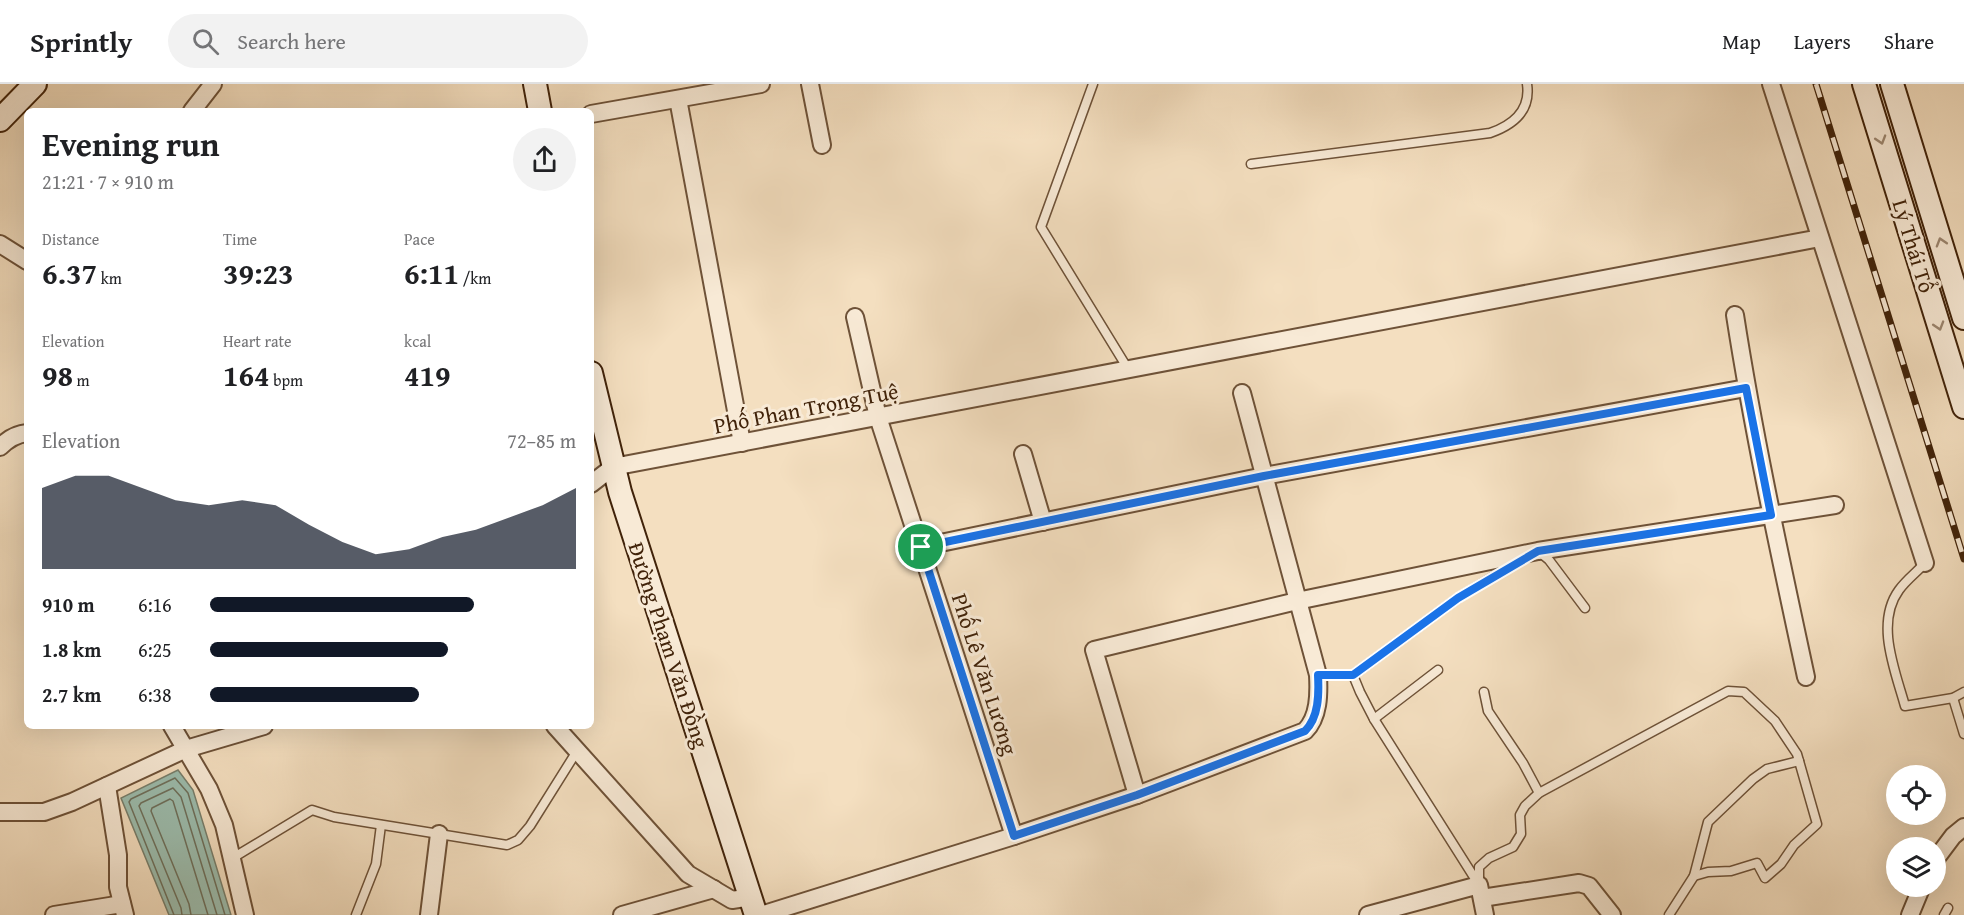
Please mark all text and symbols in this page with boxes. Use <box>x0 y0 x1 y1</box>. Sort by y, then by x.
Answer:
search box <box>168 14 588 68</box>
text: Sprintly <box>30 21 132 62</box>
icon: search <box>189 25 222 58</box>
text: Search here <box>237 25 346 57</box>
text: Map <box>1722 26 1761 57</box>
text: Layers <box>1794 26 1851 57</box>
text: Share <box>1884 26 1934 57</box>
text: Evening run <box>42 120 219 168</box>
button: share <box>513 128 576 191</box>
one-way arrow <box>1874 134 1887 145</box>
text: 21:21 · 7 × 910 m <box>42 167 174 196</box>
street label: Lý Thái Tổ <box>1885 195 1943 297</box>
text: Distance <box>42 227 99 251</box>
text: Time <box>223 227 257 251</box>
text: Pace <box>404 227 435 251</box>
one-way arrow <box>1935 237 1948 248</box>
text: 6.37 <box>42 251 97 295</box>
text: 39:23 <box>223 251 294 295</box>
text: 6:11 <box>404 251 459 295</box>
text: km <box>97 266 122 290</box>
text: /km <box>459 266 491 290</box>
one-way arrow <box>1932 320 1944 331</box>
text: Elevation <box>42 329 105 353</box>
text: Heart rate <box>223 329 292 353</box>
text: kcal <box>404 329 431 353</box>
text: 98 <box>42 353 73 397</box>
text: 164 <box>223 353 270 397</box>
text: 419 <box>404 353 451 397</box>
text: m <box>73 368 90 392</box>
text: bpm <box>270 368 303 392</box>
street label: Phố Phan Trọng Tuệ <box>711 374 901 442</box>
text: Elevation <box>42 426 120 455</box>
text: 72–85 m <box>507 426 576 455</box>
pin <box>895 521 946 572</box>
icon: arrive <box>904 530 937 563</box>
street label: Đường Phạm Văn Đồng <box>621 538 717 752</box>
street label: Phố Lê Văn Lương <box>944 589 1026 759</box>
text: 910 m <box>42 590 95 619</box>
text: 6:16 <box>138 590 172 619</box>
text: 1.8 km <box>42 635 101 664</box>
text: 6:25 <box>138 635 172 664</box>
text: 2.7 km <box>42 680 101 709</box>
text: 6:38 <box>138 680 172 709</box>
map controls <box>1886 765 1946 897</box>
button: locate <box>1886 765 1946 825</box>
button: layers <box>1886 837 1946 897</box>

